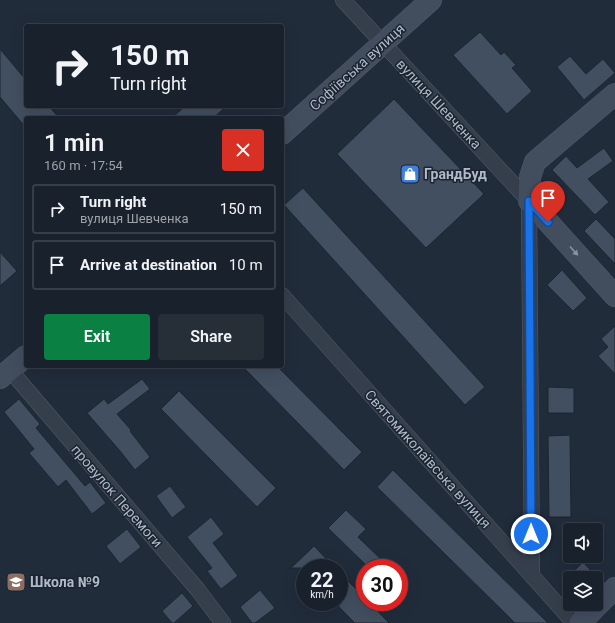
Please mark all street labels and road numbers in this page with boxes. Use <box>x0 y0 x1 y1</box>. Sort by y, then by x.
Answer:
street label: Софіївська вулиця <box>306 20 408 114</box>
street label: вулиця Шевченка <box>393 56 485 152</box>
street label: Святомиколаївська вулиця <box>362 387 494 531</box>
street label: провулок Перемоги <box>68 442 166 550</box>

